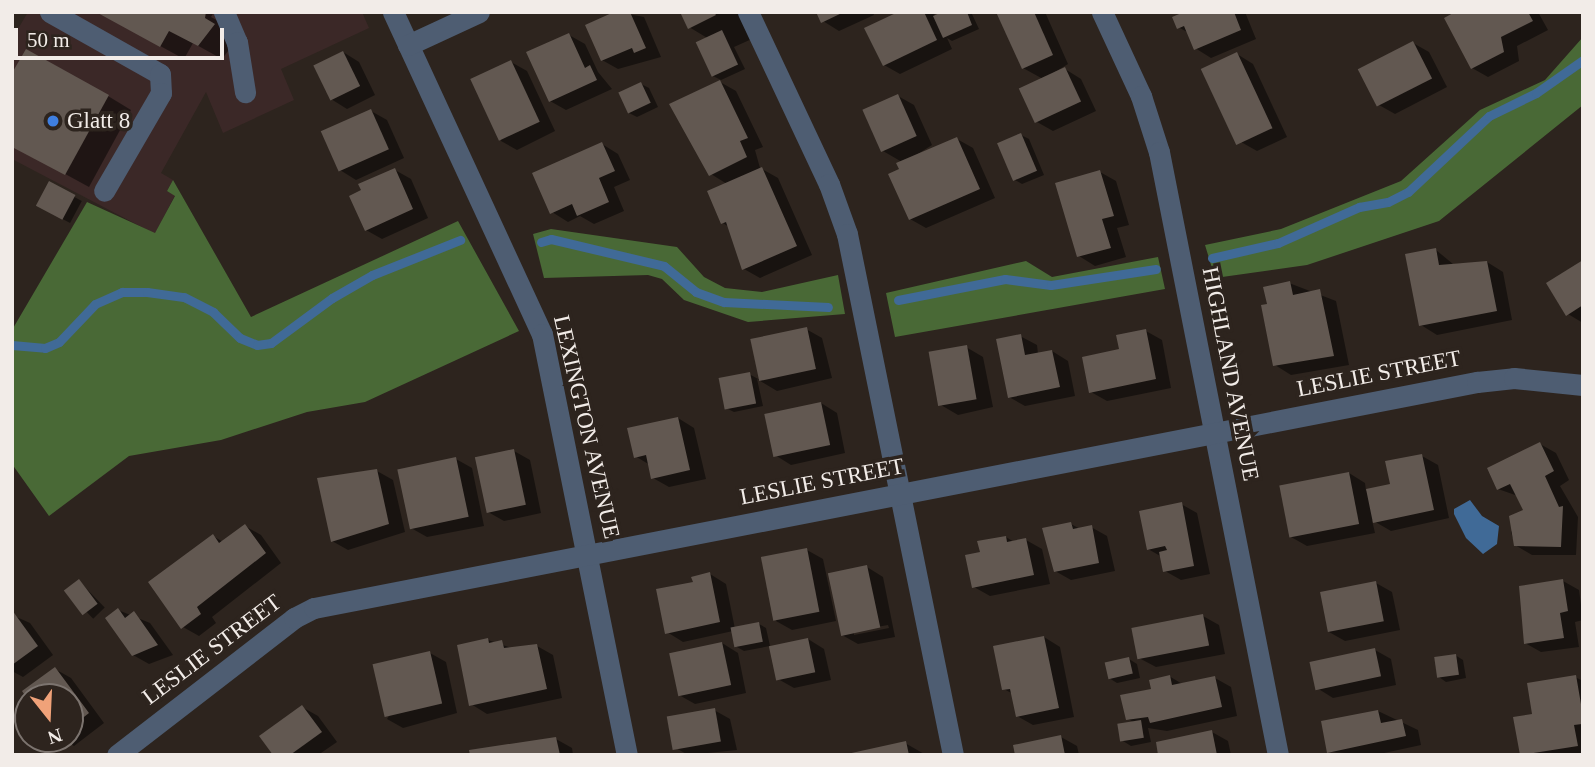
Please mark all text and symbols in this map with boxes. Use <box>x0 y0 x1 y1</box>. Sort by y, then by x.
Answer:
scale bar <box>18 14 228 58</box>
text: 50 m <box>27 28 70 52</box>
place label: Glatt 8 <box>67 107 130 135</box>
marker: Glatt 8 <box>45 113 61 129</box>
street label: HIGHLAND AVENUE <box>1196 264 1264 484</box>
street label: LEXINGTON AVENUE <box>547 312 625 542</box>
street label: LESLIE STREET <box>1295 345 1463 403</box>
street label: LESLIE STREET <box>738 453 906 511</box>
street label: LESLIE STREET <box>137 589 287 711</box>
north arrow <box>14 683 84 753</box>
text: N <box>45 724 65 749</box>

